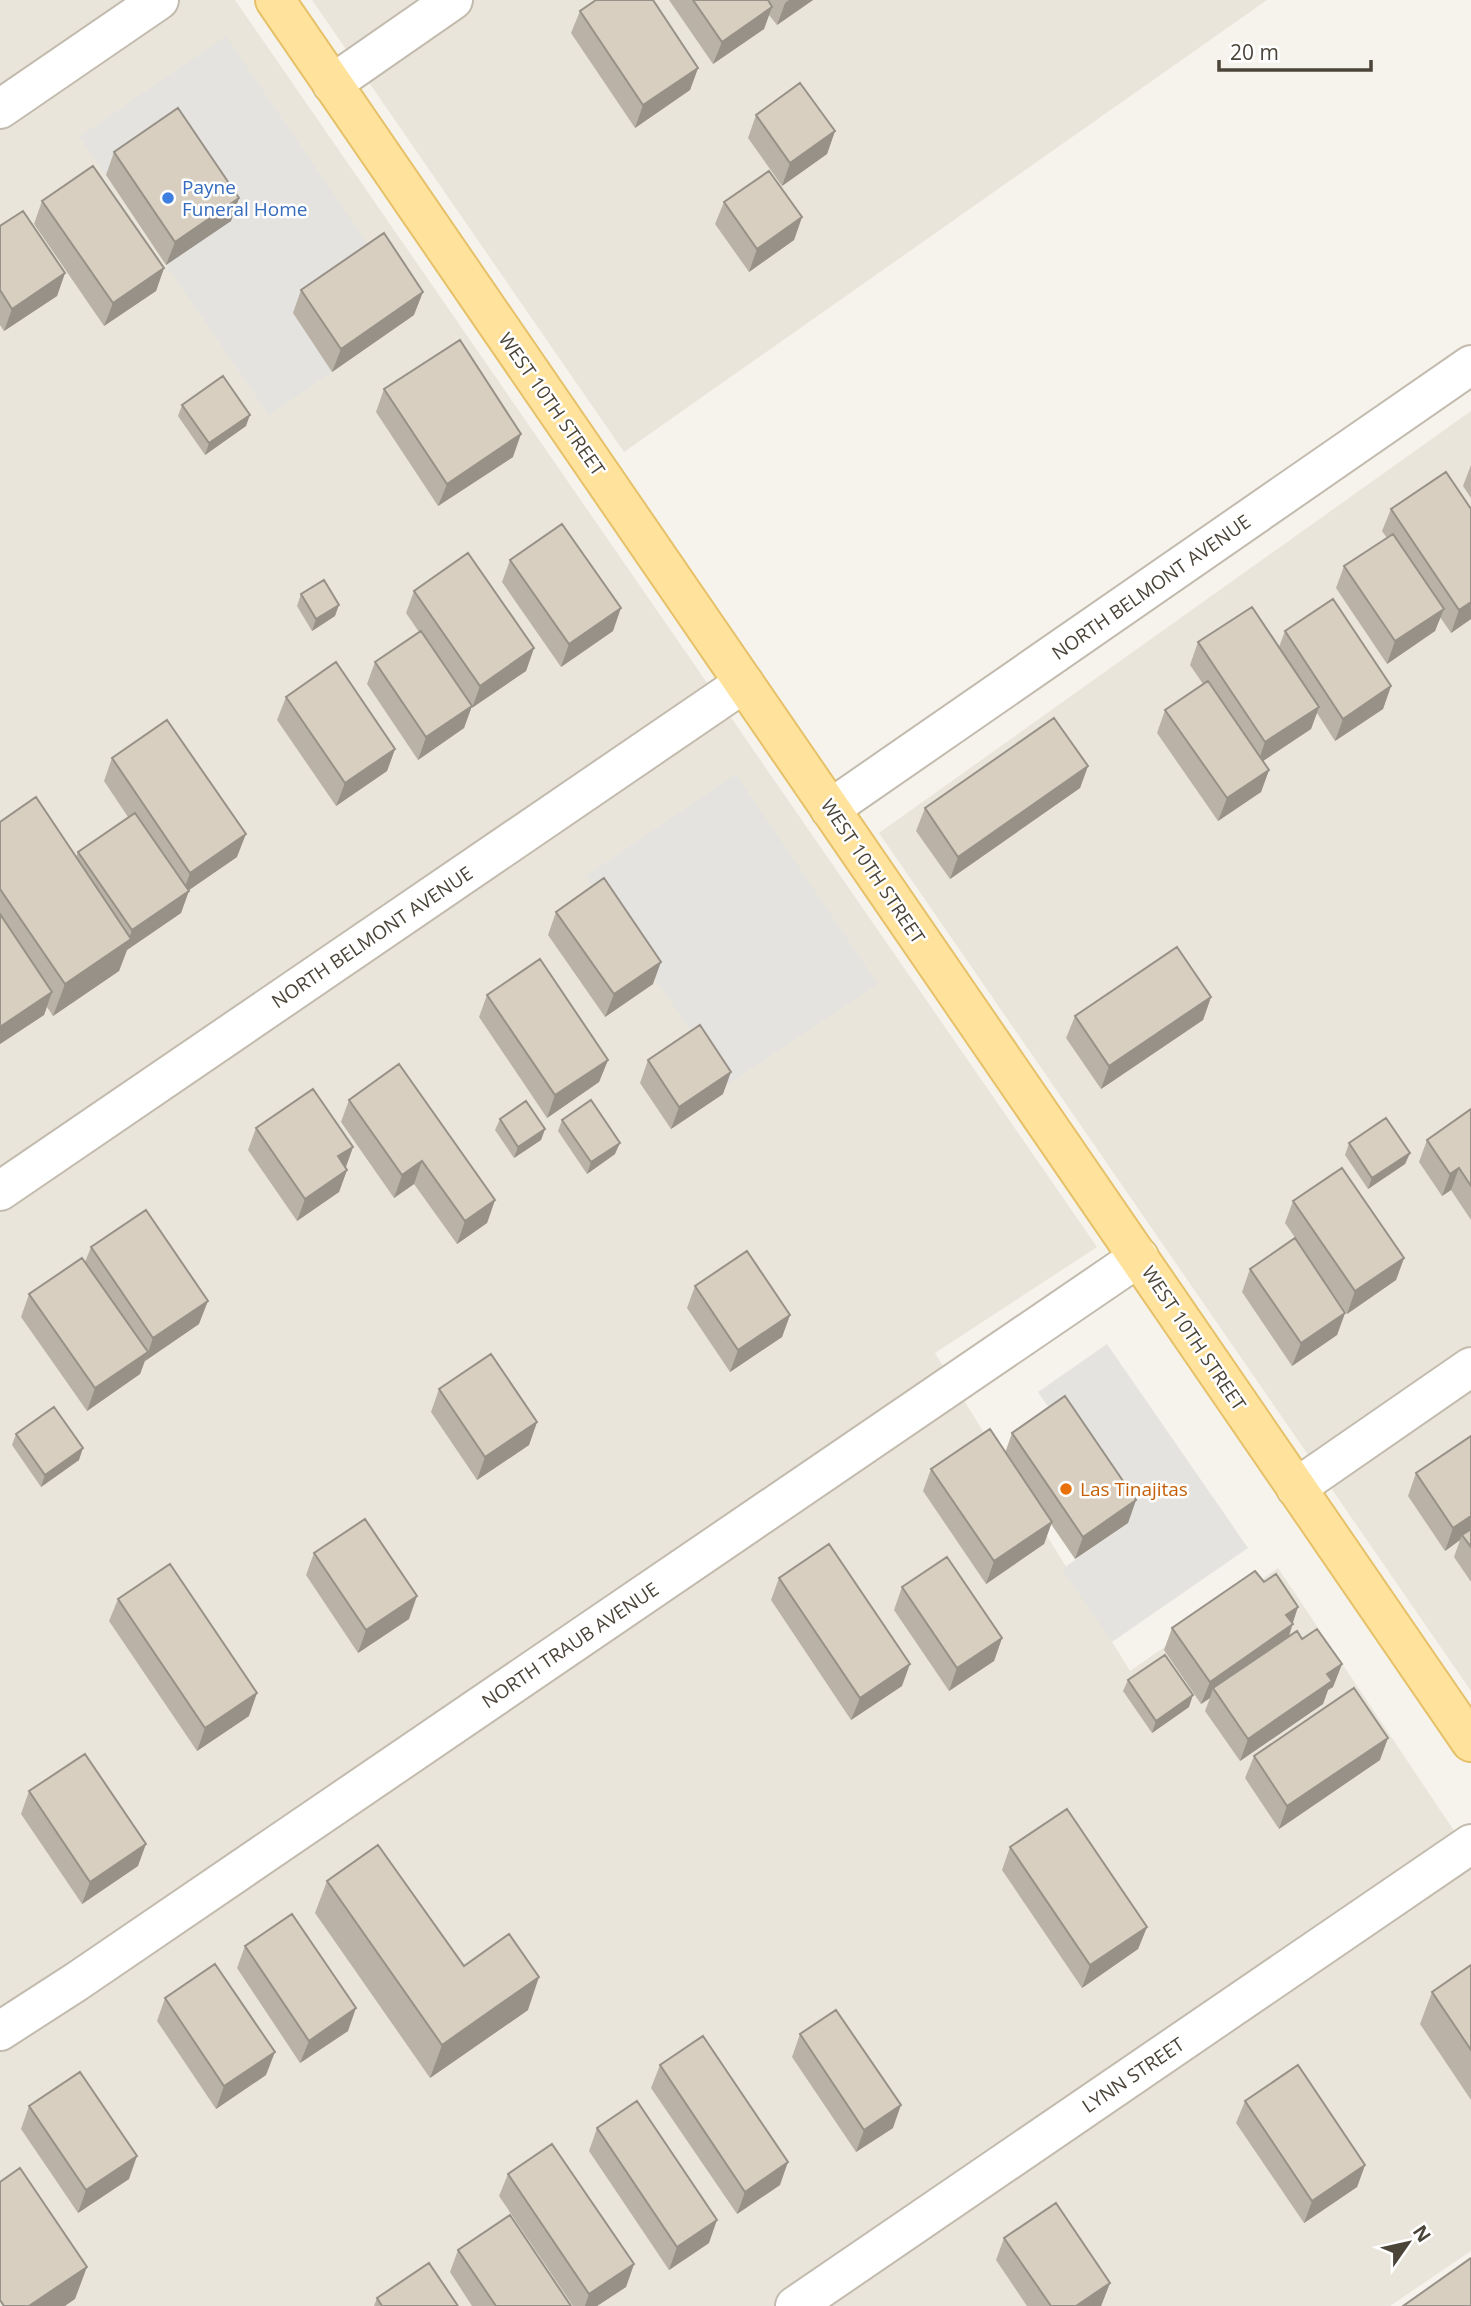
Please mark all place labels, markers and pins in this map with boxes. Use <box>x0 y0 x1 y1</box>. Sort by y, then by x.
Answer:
place label: Payne Funeral Home <box>182 174 308 222</box>
marker: Payne Funeral Home <box>160 190 176 206</box>
place label: Las Tinajitas <box>1080 1476 1188 1502</box>
marker: Las Tinajitas <box>1058 1481 1074 1497</box>

